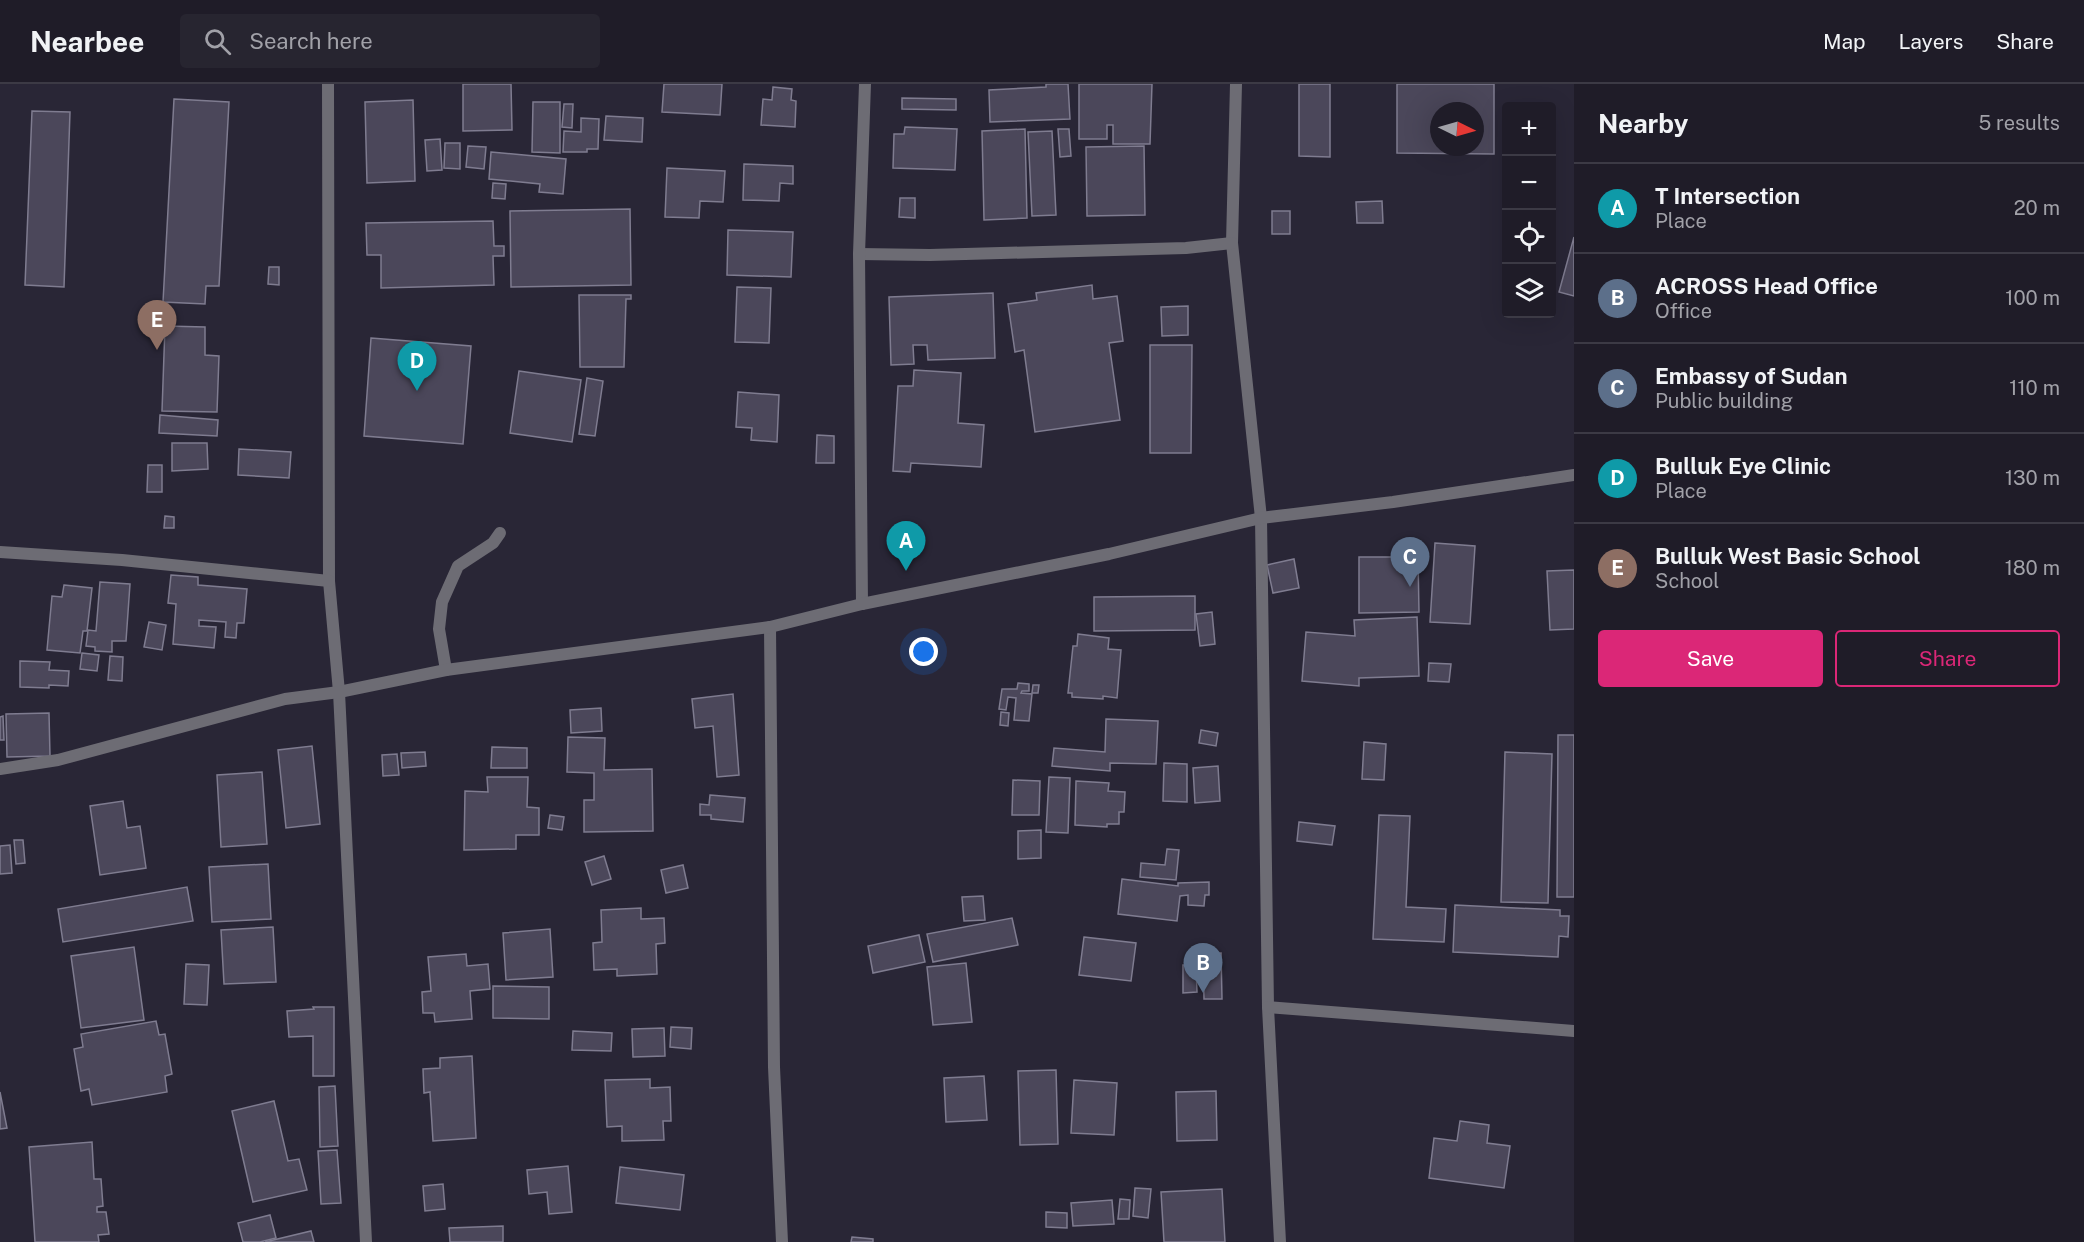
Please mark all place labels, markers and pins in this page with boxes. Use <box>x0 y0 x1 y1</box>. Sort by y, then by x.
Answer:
pin: E <box>138 300 176 350</box>
pin: D <box>398 342 436 391</box>
pin: A <box>886 522 926 571</box>
pin: C <box>1390 538 1430 587</box>
pin: B <box>1184 944 1222 993</box>

